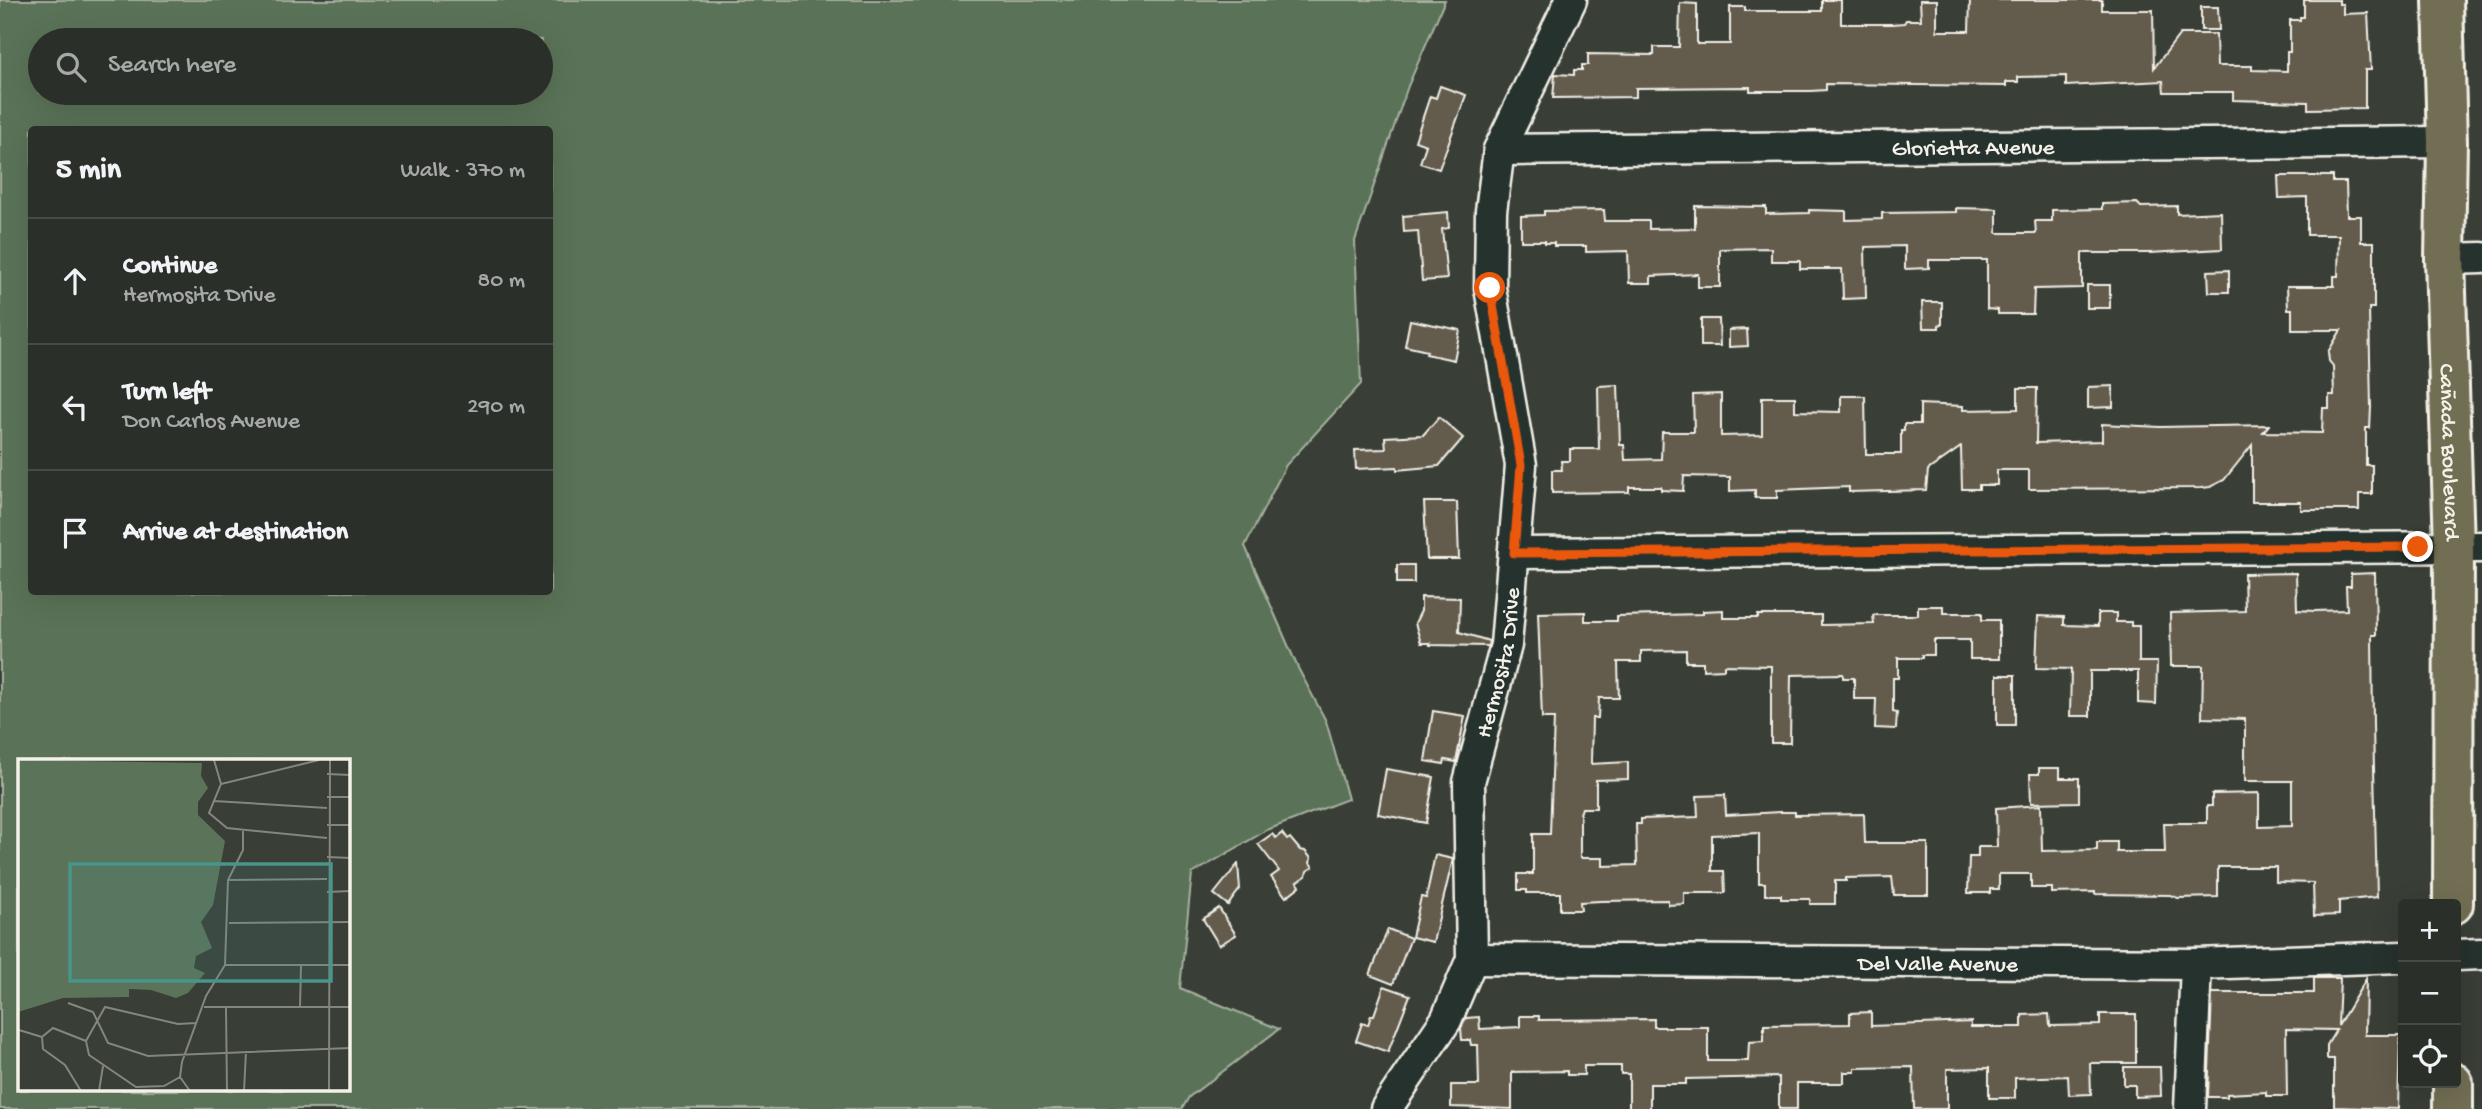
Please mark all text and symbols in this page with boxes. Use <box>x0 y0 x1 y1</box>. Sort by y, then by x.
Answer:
search box <box>28 28 553 105</box>
icon: search <box>52 48 90 86</box>
text: Search here <box>108 51 236 82</box>
street label: Glorietta Avenue <box>1891 135 2056 164</box>
text: 5 min <box>56 154 121 189</box>
text: Walk · 370 m <box>401 158 525 185</box>
text: Continue <box>123 252 217 283</box>
icon: ahead <box>56 262 94 300</box>
text: 80 m <box>478 268 525 295</box>
route start <box>1474 272 1505 303</box>
text: Hermosita Drive <box>123 283 276 310</box>
street label: Cañada Boulevard <box>2431 363 2464 542</box>
text: Turn left <box>123 378 211 409</box>
icon: left <box>56 388 94 426</box>
text: 290 m <box>467 394 525 421</box>
text: Don Carlos Avenue <box>123 409 300 436</box>
icon: arrive <box>56 514 94 552</box>
text: Arrive at destination <box>123 518 348 549</box>
route end <box>2402 531 2433 562</box>
street label: Hermosita Drive <box>1472 585 1528 741</box>
inset map <box>18 759 350 1092</box>
map controls <box>2398 899 2461 1088</box>
button: + <box>2398 899 2461 962</box>
street label: Del Valle Avenue <box>1856 952 2019 980</box>
button: − <box>2398 962 2461 1025</box>
button: locate <box>2398 1025 2461 1088</box>

